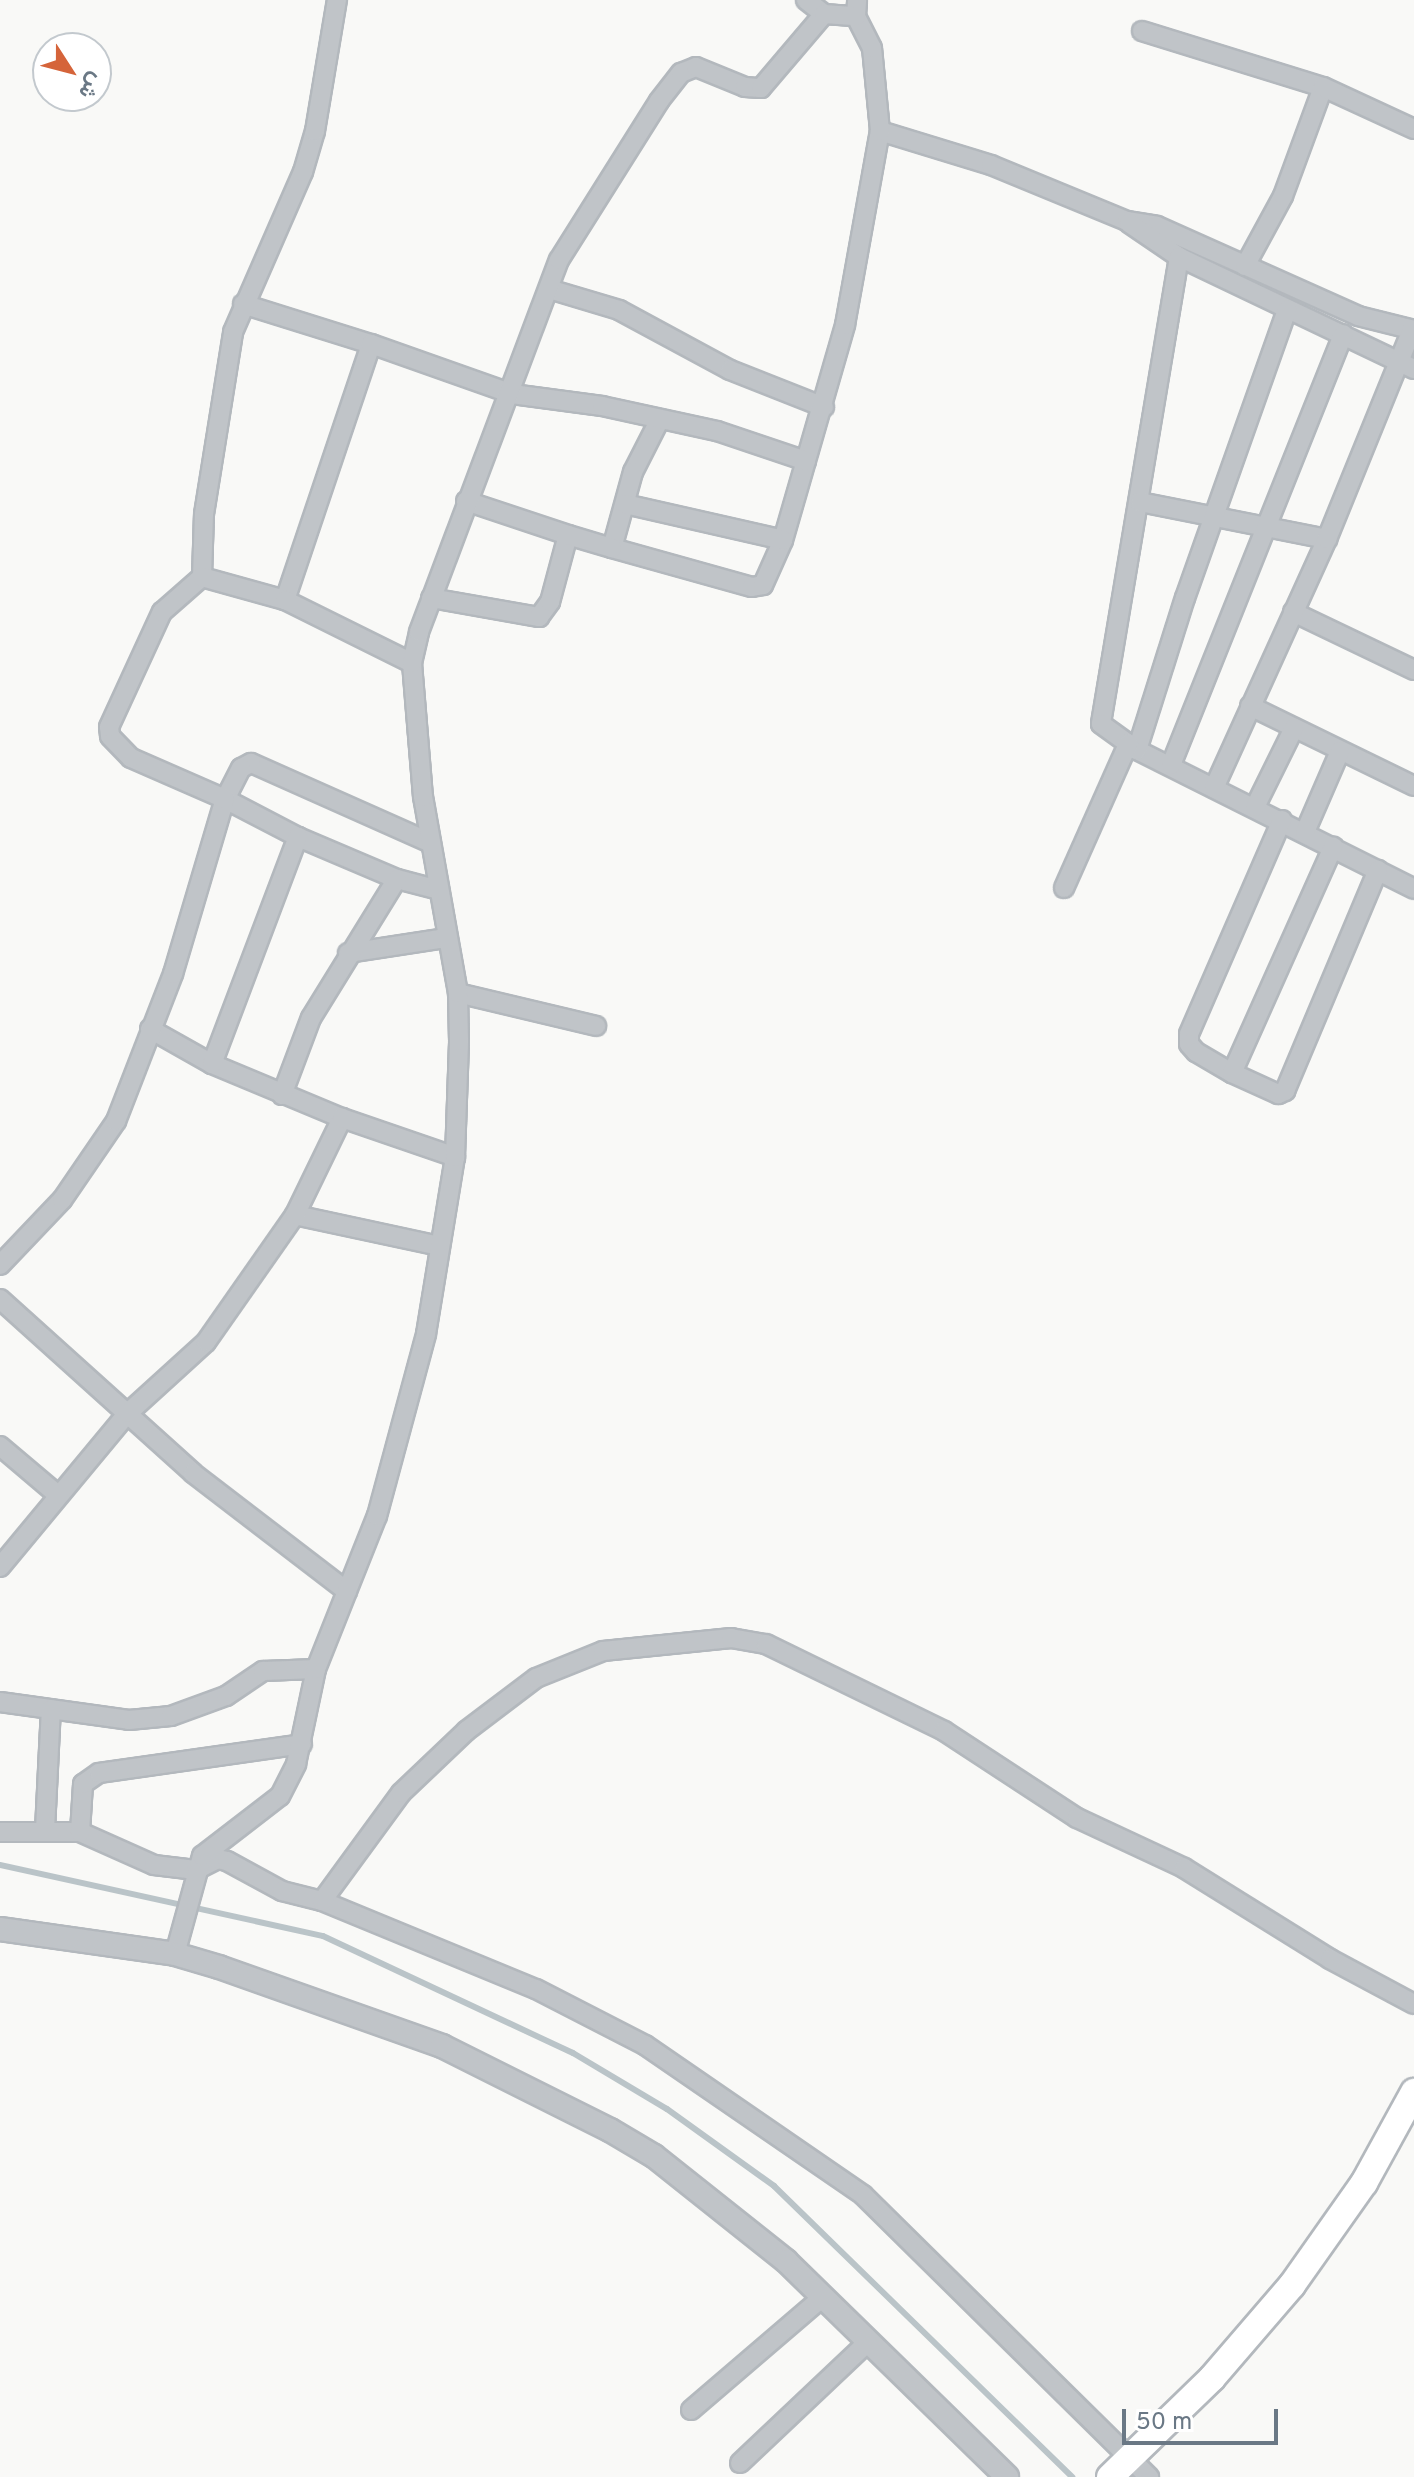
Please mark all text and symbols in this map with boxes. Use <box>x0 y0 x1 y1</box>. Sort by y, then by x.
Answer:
north arrow <box>32 32 112 112</box>
text: ش <box>72 67 109 104</box>
scale bar <box>1126 2393 1282 2443</box>
text: 50 m <box>1136 2408 1192 2438</box>

